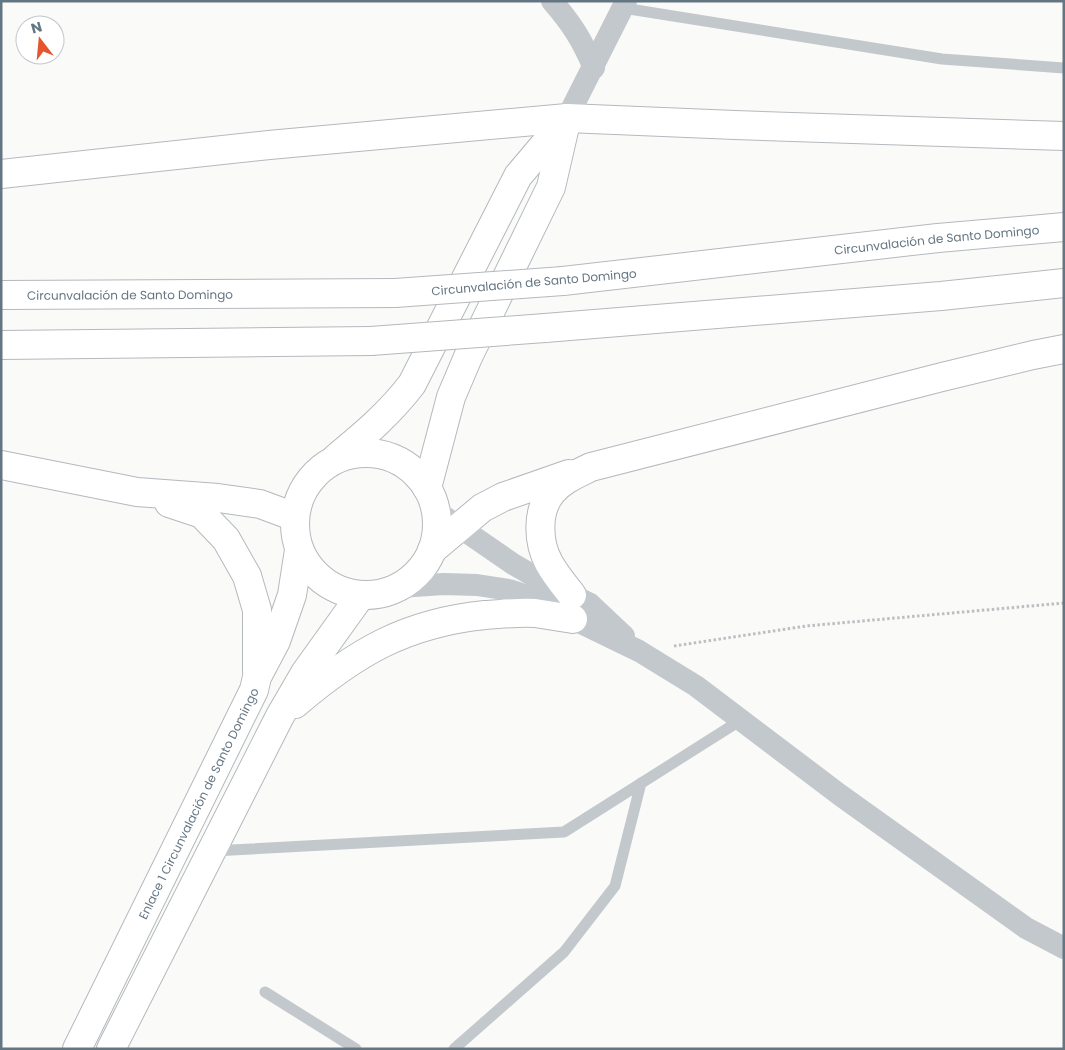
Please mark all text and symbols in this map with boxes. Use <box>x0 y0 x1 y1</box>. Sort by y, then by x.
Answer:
north arrow <box>15 15 65 65</box>
text: N <box>29 16 44 39</box>
street label: Circunvalación de Santo Domingo <box>833 221 1040 258</box>
street label: Circunvalación de Santo Domingo <box>431 265 638 299</box>
street label: Circunvalación de Santo Domingo <box>27 285 233 303</box>
street label: Enlace 1 Circunvalación de Santo Domingo <box>134 684 263 922</box>

